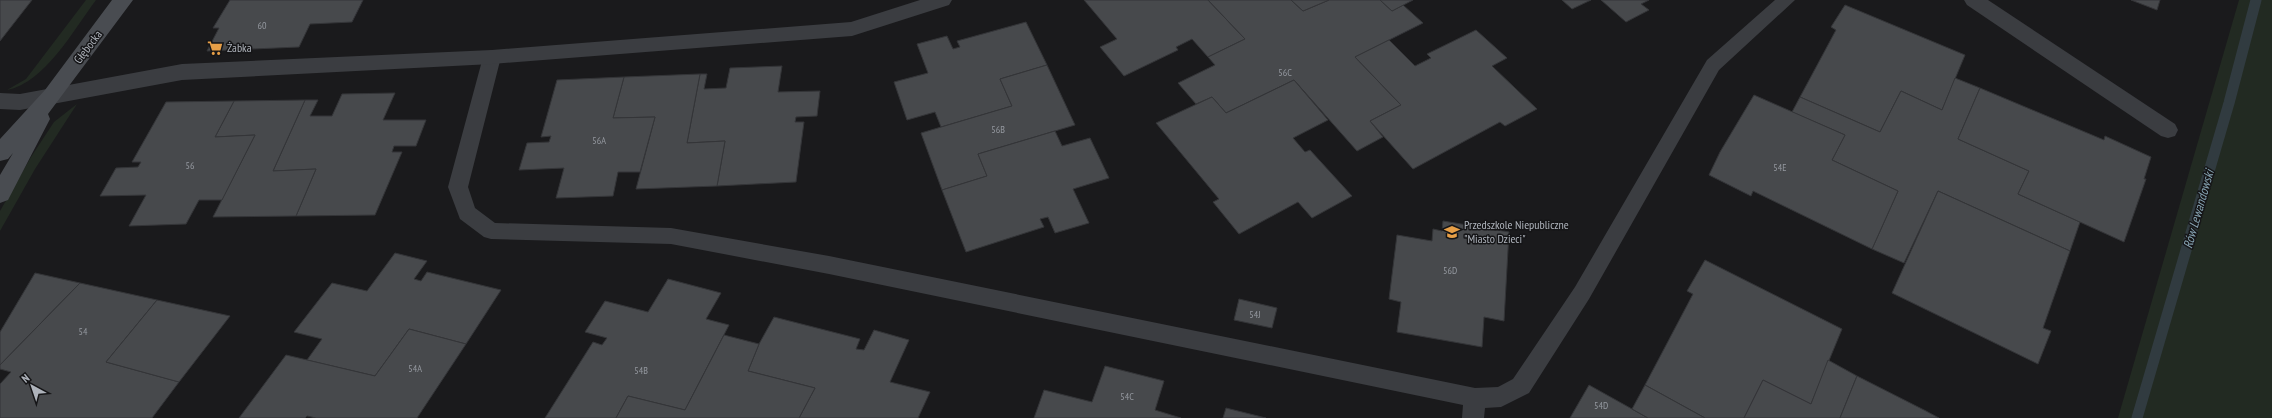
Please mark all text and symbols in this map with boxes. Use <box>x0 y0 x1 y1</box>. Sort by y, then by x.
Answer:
house number: 60 <box>258 19 267 32</box>
street label: Głębocka <box>70 27 105 66</box>
supermarket icon: Żabka <box>206 39 224 57</box>
place label: Żabka <box>227 40 252 55</box>
house number: 56C <box>1278 66 1292 79</box>
house number: 56B <box>991 123 1005 136</box>
house number: 56A <box>592 134 606 147</box>
house number: 56 <box>186 159 195 172</box>
house number: 54E <box>1773 161 1787 174</box>
water label: Rów Lewandowski <box>2179 166 2218 250</box>
place label: Przedszkole Niepubliczne "Miasto Dzieci" <box>1464 217 1569 246</box>
school or university icon: Przedszkole Niepubliczne "Miasto Dzieci" <box>1443 223 1461 241</box>
house number: 56D <box>1443 264 1457 277</box>
house number: 54J <box>1249 308 1261 321</box>
house number: 54 <box>79 325 88 338</box>
house number: 54A <box>408 362 422 375</box>
house number: 54B <box>634 364 648 377</box>
north arrow <box>12 366 52 406</box>
text: N <box>19 371 32 386</box>
house number: 54C <box>1120 390 1134 403</box>
house number: 54D <box>1594 399 1608 412</box>

